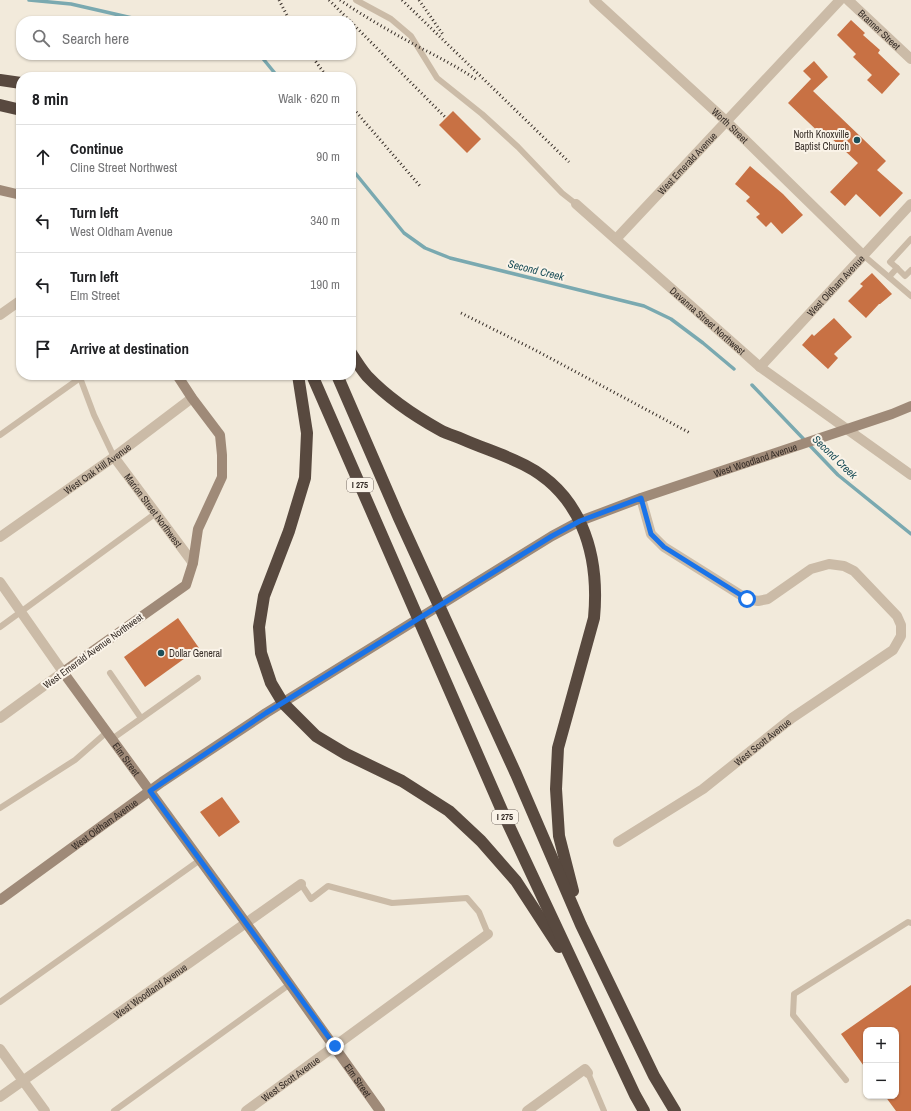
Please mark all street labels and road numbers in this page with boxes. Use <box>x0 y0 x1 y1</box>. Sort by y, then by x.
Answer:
street label: Branner Street <box>855 6 904 53</box>
street label: Worth Street <box>709 105 752 146</box>
street label: West Emerald Avenue <box>655 129 720 197</box>
street label: West Oldham Avenue <box>804 252 867 319</box>
street label: Davanna Street Northwest <box>667 284 749 358</box>
street label: West Oak Hill Avenue <box>61 440 134 497</box>
street label: West Woodland Avenue <box>712 440 799 480</box>
street label: Marion Street Northwest <box>122 470 186 550</box>
road number: I 275 <box>347 478 373 492</box>
street label: West Emerald Avenue Northwest <box>41 610 146 692</box>
street label: West Scott Avenue <box>731 715 794 768</box>
street label: Elm Street <box>110 740 143 779</box>
street label: West Oldham Avenue <box>68 795 140 853</box>
road number: I 275 <box>492 810 518 824</box>
street label: West Woodland Avenue <box>111 960 190 1021</box>
street label: West Scott Avenue <box>259 1053 322 1104</box>
street label: Elm Street <box>342 1061 375 1100</box>

